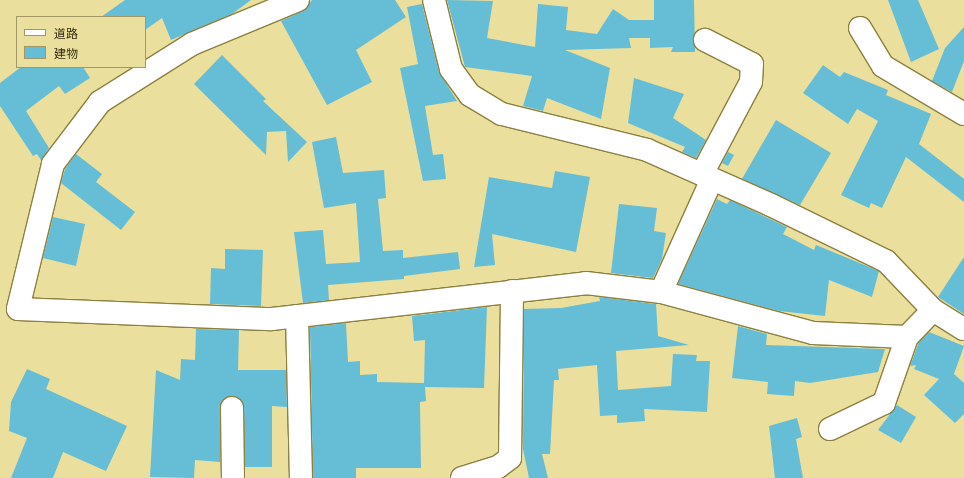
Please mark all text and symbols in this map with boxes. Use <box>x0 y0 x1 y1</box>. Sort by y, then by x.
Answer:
legend <box>16 16 146 68</box>
text: 道路 <box>54 27 78 41</box>
text: 建物 <box>54 47 78 61</box>

